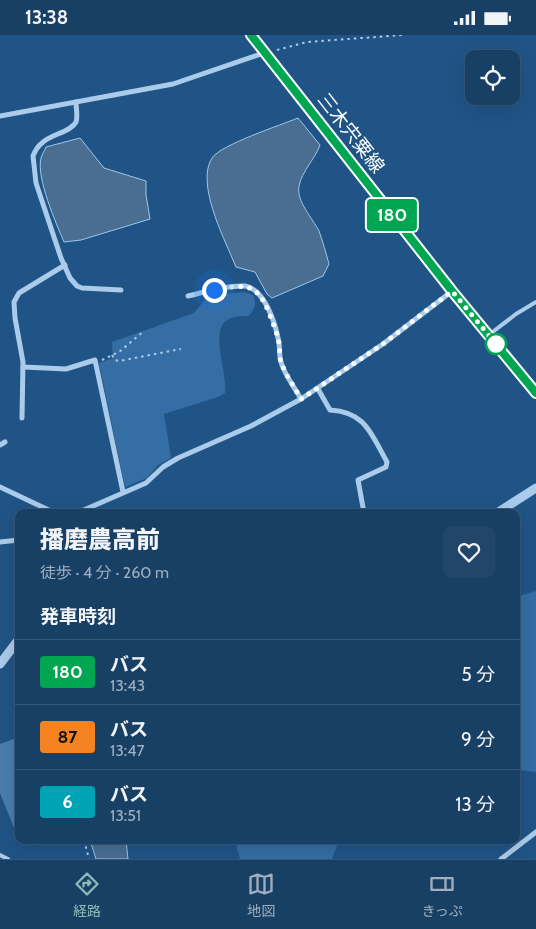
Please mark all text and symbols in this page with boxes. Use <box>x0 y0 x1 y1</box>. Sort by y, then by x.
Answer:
text: 13:38 <box>25 6 68 29</box>
map controls <box>465 50 520 105</box>
button: locate <box>465 50 520 105</box>
street label: 三木宍粟線 <box>313 88 389 178</box>
line badge: 180 <box>363 199 421 231</box>
text: 180 <box>377 204 407 226</box>
your location <box>202 278 227 303</box>
unlabelled marker <box>485 333 507 355</box>
text: 播磨農高前 <box>40 525 160 554</box>
button: heart <box>443 526 495 578</box>
text: 徒歩 · 4 分 · 260 m <box>40 563 169 582</box>
text: 発車時刻 <box>40 605 116 628</box>
text: バス <box>110 653 148 676</box>
text: 180 <box>52 661 83 683</box>
text: 5 分 <box>461 663 495 686</box>
text: 13:43 <box>110 676 145 695</box>
text: バス <box>110 718 148 741</box>
text: 87 <box>57 726 78 748</box>
text: 9 分 <box>461 728 495 751</box>
text: 13:47 <box>110 741 145 760</box>
text: バス <box>110 783 148 806</box>
text: 6 <box>62 791 73 813</box>
text: 13 分 <box>455 793 495 816</box>
text: 13:51 <box>110 806 141 825</box>
tab: 経路 <box>73 870 101 920</box>
tab: 地図 <box>247 870 275 920</box>
tab: きっぷ <box>421 870 463 920</box>

